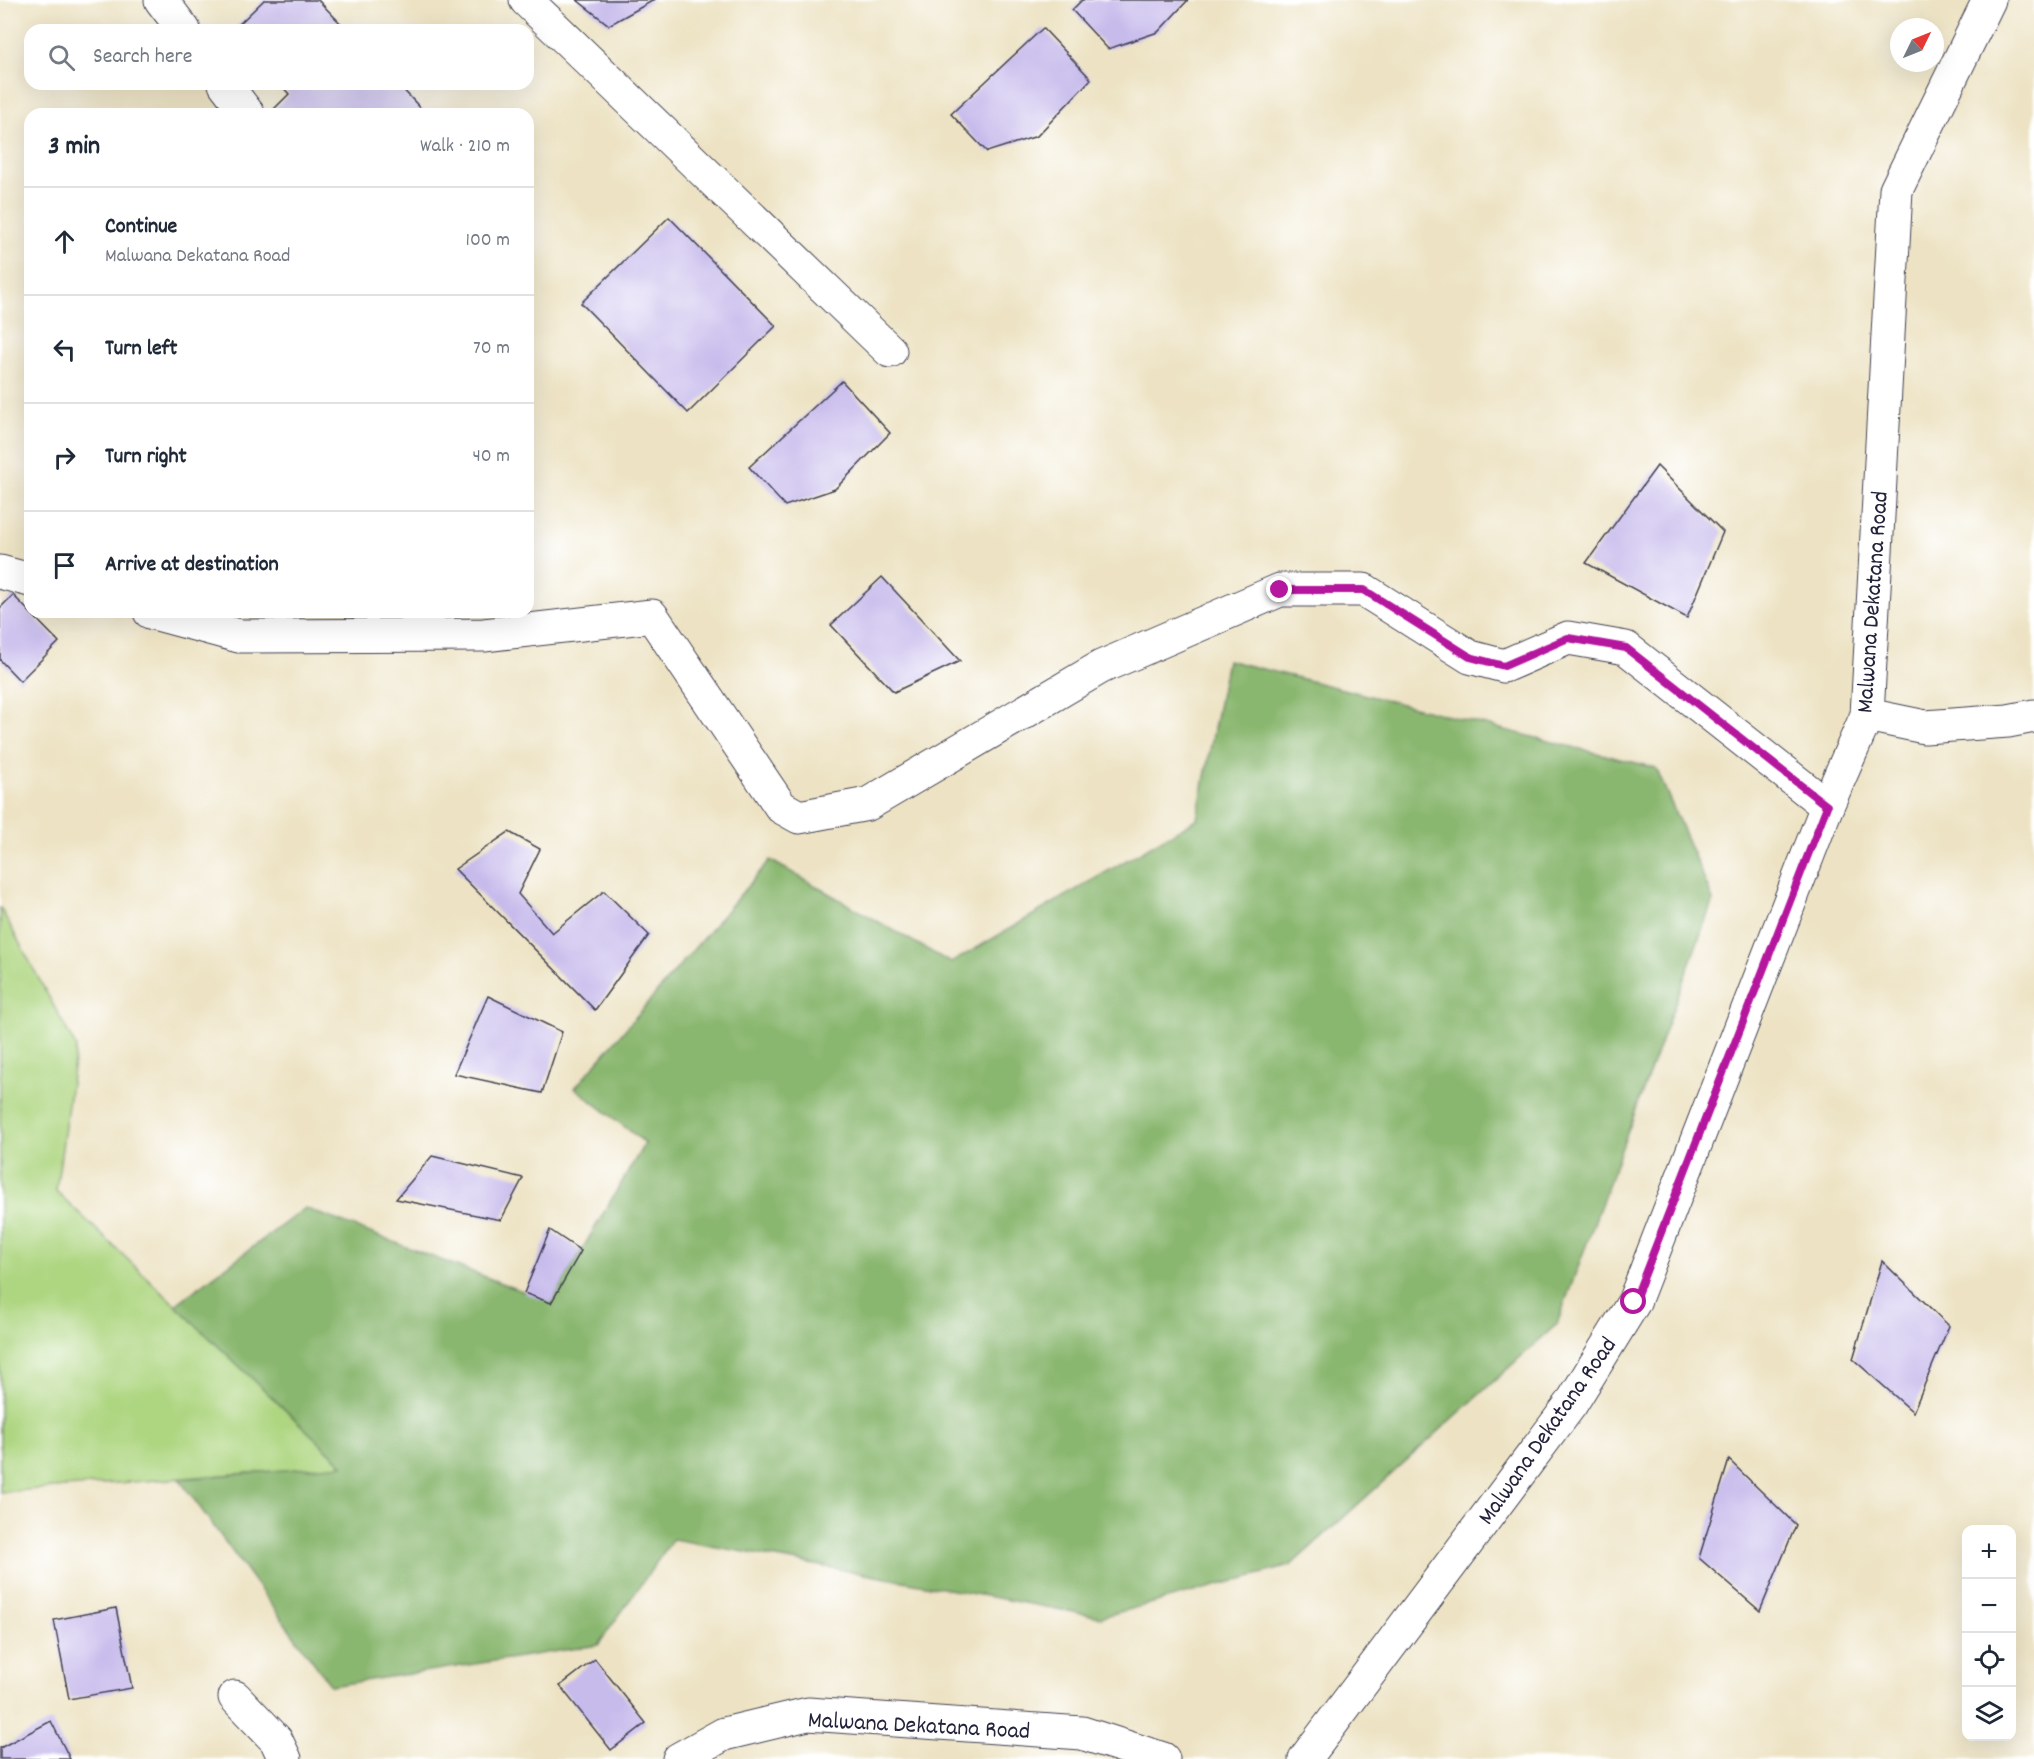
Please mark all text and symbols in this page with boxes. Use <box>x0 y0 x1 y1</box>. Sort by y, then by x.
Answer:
north arrow <box>1890 18 1944 72</box>
search box <box>24 24 534 90</box>
icon: search <box>45 41 78 74</box>
text: Search here <box>93 42 192 73</box>
text: 3 min <box>48 129 100 166</box>
text: Walk · 210 m <box>420 133 510 161</box>
text: Continue <box>105 212 177 243</box>
icon: ahead <box>48 225 81 258</box>
text: 100 m <box>466 227 510 255</box>
text: Malwana Dekatana Road <box>105 243 290 271</box>
icon: left <box>48 333 81 366</box>
text: Turn left <box>105 334 177 365</box>
text: 70 m <box>473 335 510 363</box>
icon: right <box>48 441 81 474</box>
text: Turn right <box>105 442 187 473</box>
text: 40 m <box>472 443 510 471</box>
street label: Malwana Dekatana Road <box>1849 490 1899 714</box>
icon: arrive <box>48 549 81 582</box>
text: Arrive at destination <box>105 550 279 581</box>
route end <box>1266 576 1292 602</box>
route start <box>1620 1288 1646 1314</box>
street label: Malwana Dekatana Road <box>1471 1331 1626 1533</box>
map controls <box>1962 1525 2016 1741</box>
button: + <box>1962 1525 2016 1579</box>
button: − <box>1962 1579 2016 1633</box>
button: locate <box>1962 1633 2016 1687</box>
button: layers <box>1962 1687 2016 1741</box>
street label: Malwana Dekatana Road <box>807 1704 1031 1750</box>

